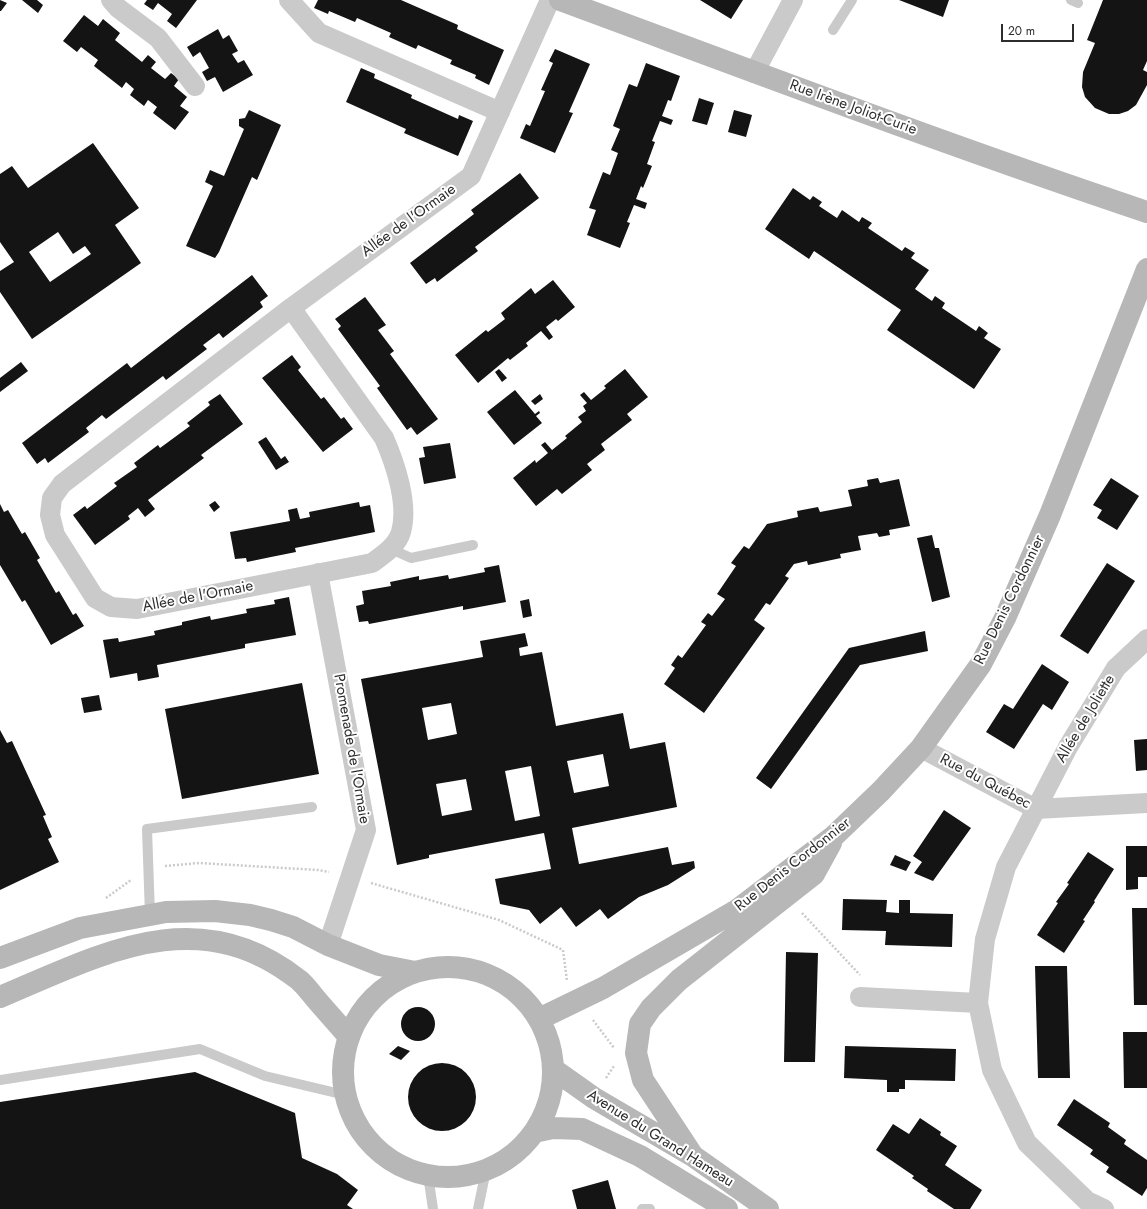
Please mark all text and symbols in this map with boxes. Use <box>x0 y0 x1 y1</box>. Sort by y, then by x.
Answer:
scale bar <box>1003 16 1076 42</box>
text: 20 m <box>1008 22 1035 40</box>
street label: Rue Irène Joliot-Curie <box>787 77 919 139</box>
street label: Allée de l'Ormaie <box>358 181 460 261</box>
street label: Rue Denis Cordonnier <box>971 532 1049 668</box>
street label: Allée de l'Ormaie <box>141 577 255 617</box>
street label: Allée de Joliette <box>1053 672 1119 766</box>
street label: Promenade de l'Ormaie <box>329 673 373 825</box>
street label: Rue du Québec <box>936 751 1034 813</box>
street label: Rue Denis Cordonnier <box>732 814 854 916</box>
street label: Avenue du Grand Hameau <box>583 1086 737 1192</box>

